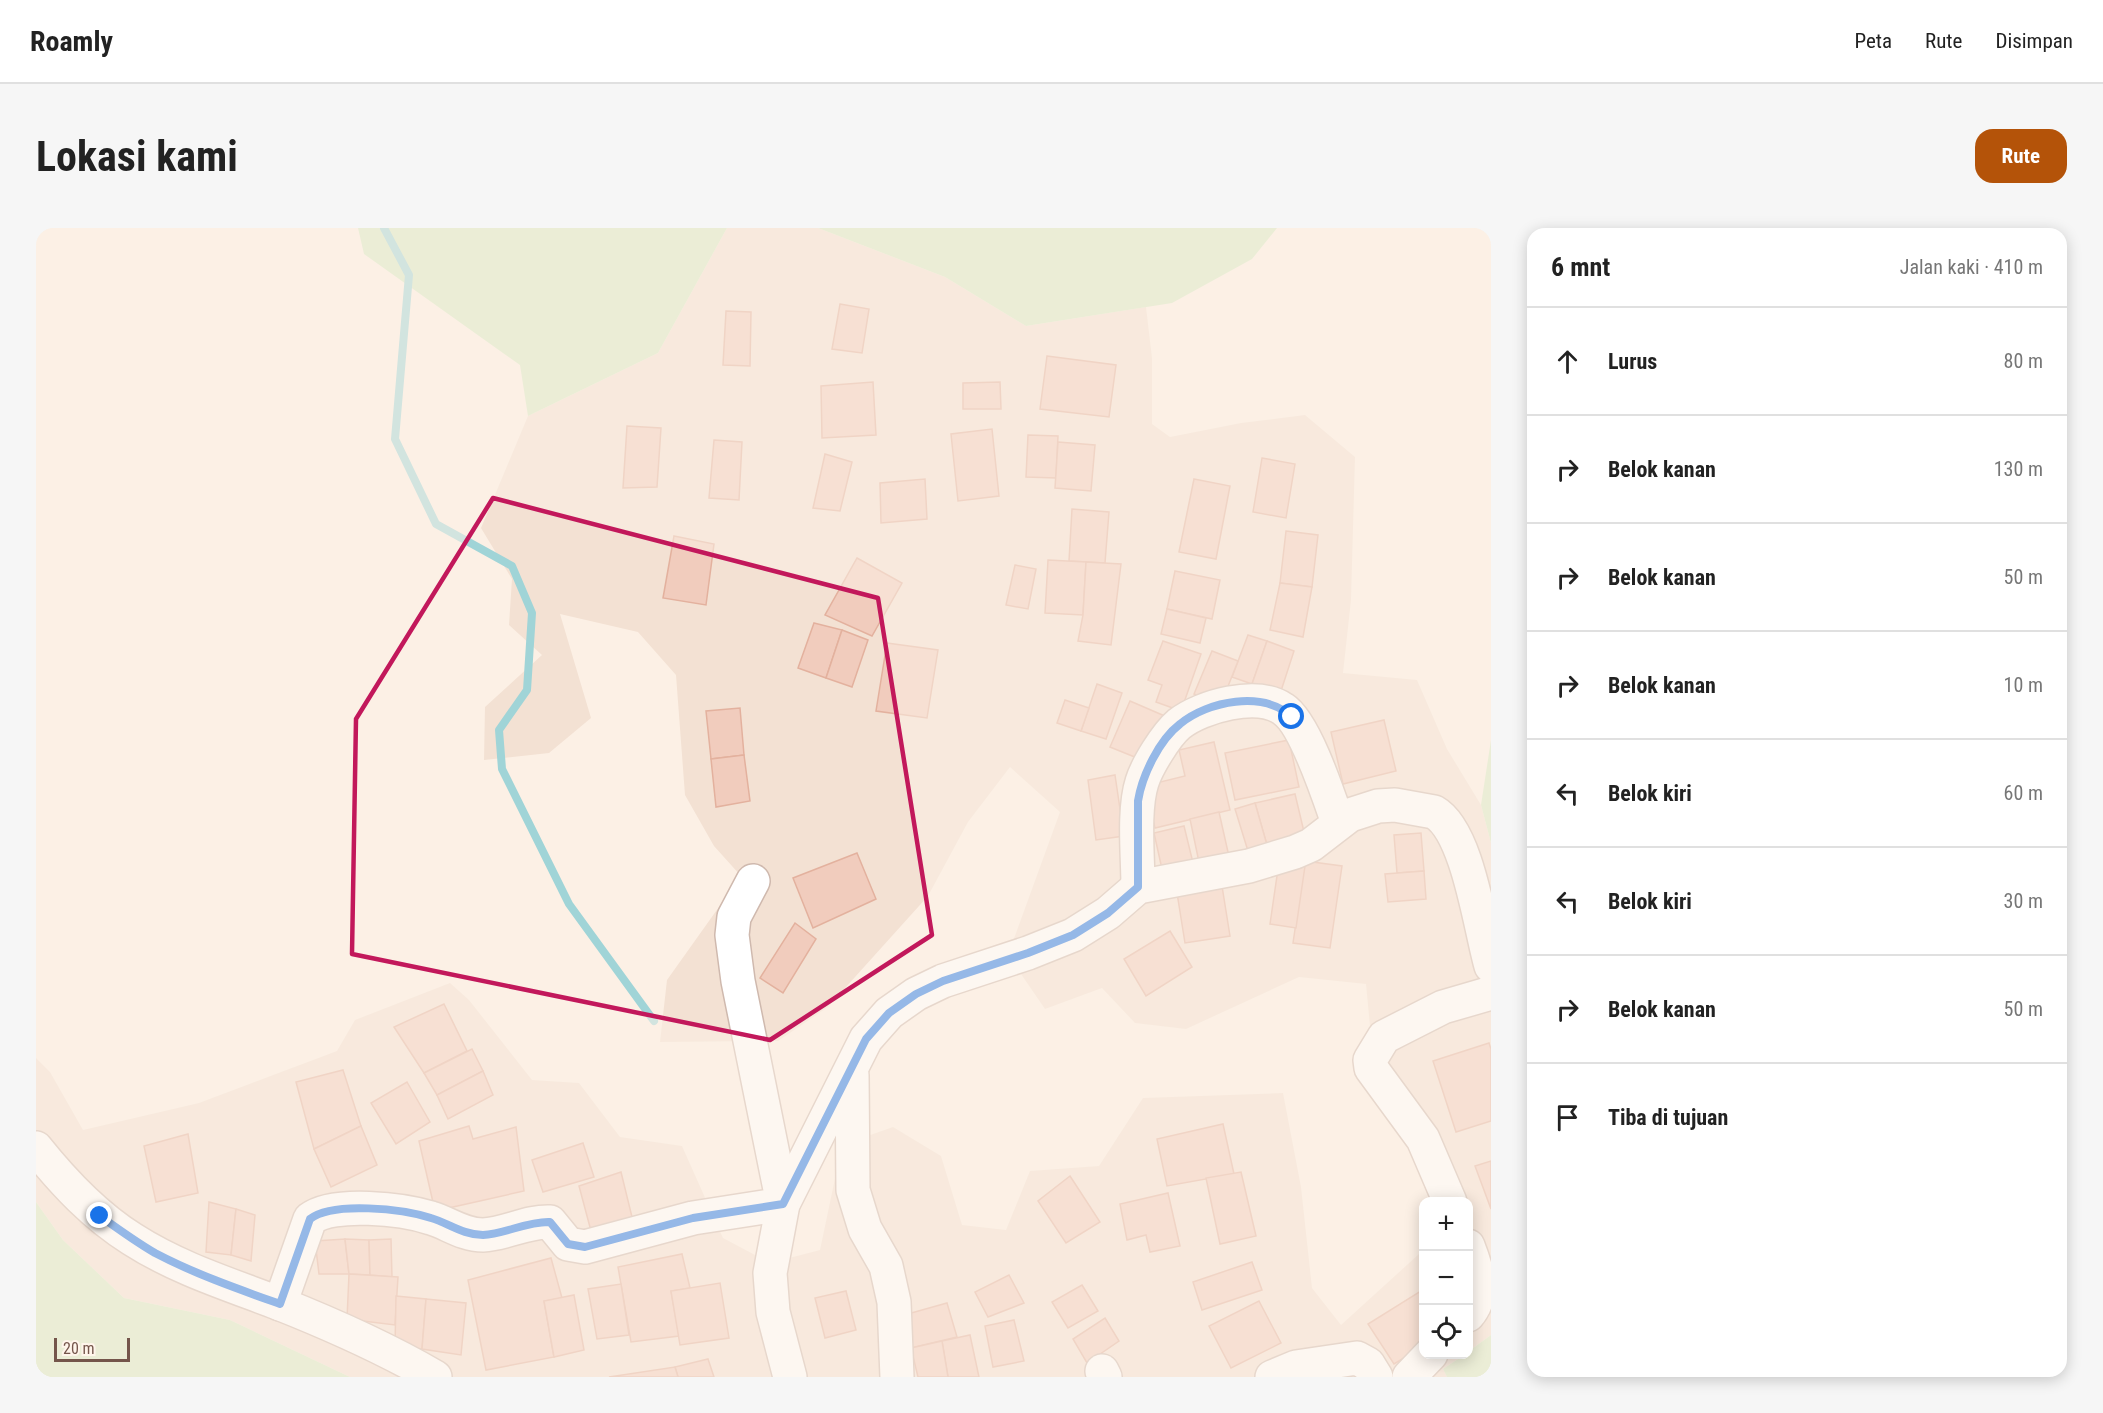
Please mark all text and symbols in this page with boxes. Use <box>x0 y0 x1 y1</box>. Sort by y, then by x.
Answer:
text: Roamly <box>30 25 113 58</box>
text: Peta <box>1854 29 1892 53</box>
text: Rute <box>1925 29 1962 53</box>
text: Disimpan <box>1995 29 2073 53</box>
button: Rute <box>1975 129 2067 183</box>
text: Lokasi kami <box>36 132 238 181</box>
text: 6 mnt <box>1551 252 1610 282</box>
text: Jalan kaki · 410 m <box>1900 255 2043 279</box>
icon: ahead <box>1551 345 1584 378</box>
text: Lurus <box>1608 349 1657 374</box>
text: 80 m <box>2004 349 2043 373</box>
icon: right <box>1551 453 1584 486</box>
text: Belok kanan <box>1608 457 1716 482</box>
text: 130 m <box>1994 457 2043 481</box>
icon: right <box>1551 561 1584 594</box>
text: Belok kanan <box>1608 565 1716 590</box>
text: 50 m <box>2004 565 2043 589</box>
icon: right <box>1551 669 1584 702</box>
text: Belok kanan <box>1608 673 1716 698</box>
text: 10 m <box>2004 673 2043 697</box>
route start <box>1278 703 1304 729</box>
icon: left <box>1551 777 1584 810</box>
text: Belok kiri <box>1608 781 1692 806</box>
text: 60 m <box>2004 781 2043 805</box>
icon: left <box>1551 885 1584 918</box>
text: Belok kiri <box>1608 889 1692 914</box>
text: 30 m <box>2004 889 2043 913</box>
icon: right <box>1551 993 1584 1026</box>
text: Belok kanan <box>1608 997 1716 1022</box>
text: 50 m <box>2004 997 2043 1021</box>
icon: arrive <box>1551 1101 1584 1134</box>
text: Tiba di tujuan <box>1608 1105 1728 1130</box>
map controls <box>1419 1197 1473 1359</box>
button: + <box>1419 1197 1473 1251</box>
route end <box>86 1202 112 1228</box>
button: − <box>1419 1251 1473 1305</box>
button: locate <box>1419 1305 1473 1359</box>
scale bar <box>54 1335 130 1362</box>
text: 20 m <box>63 1339 95 1358</box>

